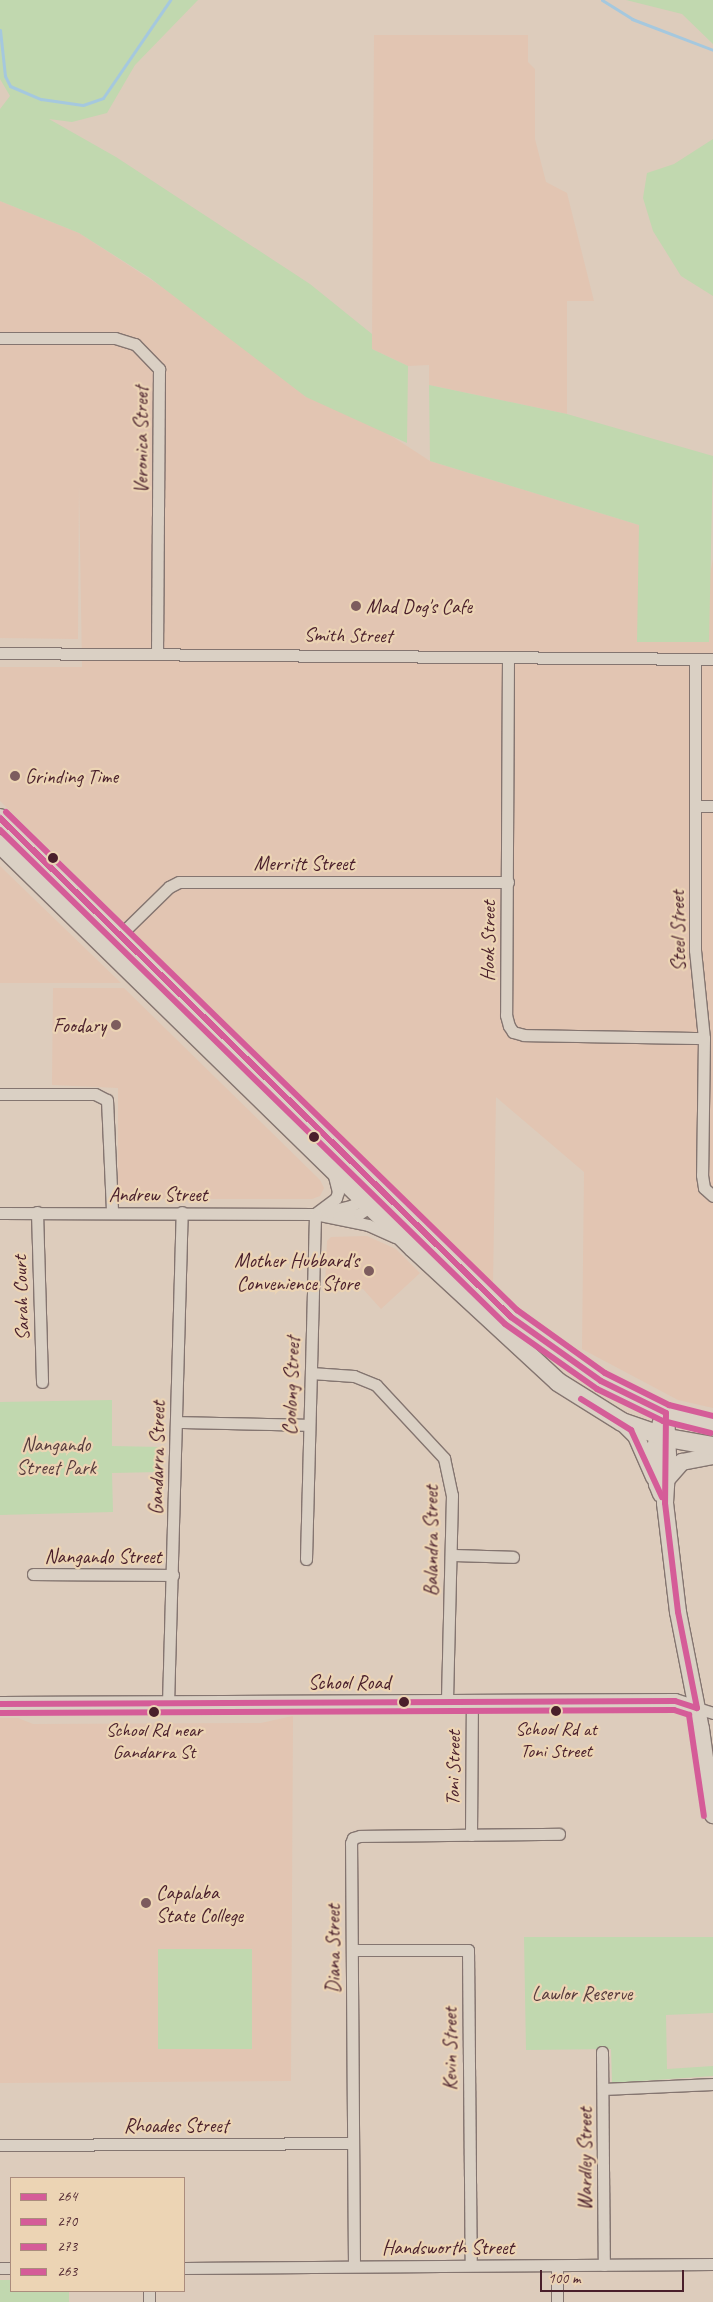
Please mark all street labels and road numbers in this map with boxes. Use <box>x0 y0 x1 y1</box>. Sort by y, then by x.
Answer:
street label: Veronica Street <box>129 386 153 494</box>
street label: Smith Street <box>303 622 393 648</box>
street label: Merritt Street <box>254 851 354 875</box>
street label: Steel Street <box>665 890 691 972</box>
street label: Hook Street <box>475 900 501 982</box>
street label: Andrew Street <box>108 1182 208 1206</box>
street label: Sarah Court <box>8 1255 34 1341</box>
street label: Coolong Street <box>277 1336 305 1436</box>
street label: Gandarra Street <box>144 1401 170 1515</box>
street label: Balandra Street <box>419 1485 443 1597</box>
street label: Nangando Street <box>44 1544 162 1568</box>
street label: School Road <box>308 1670 390 1694</box>
street label: Toni Street <box>440 1730 466 1806</box>
street label: Diana Street <box>321 1904 345 1994</box>
street label: Kevin Street <box>438 2007 462 2091</box>
street label: Wardley Street <box>573 2107 597 2211</box>
street label: Rhoades Street <box>124 2113 228 2137</box>
street label: Handsworth Street <box>382 2235 514 2259</box>

